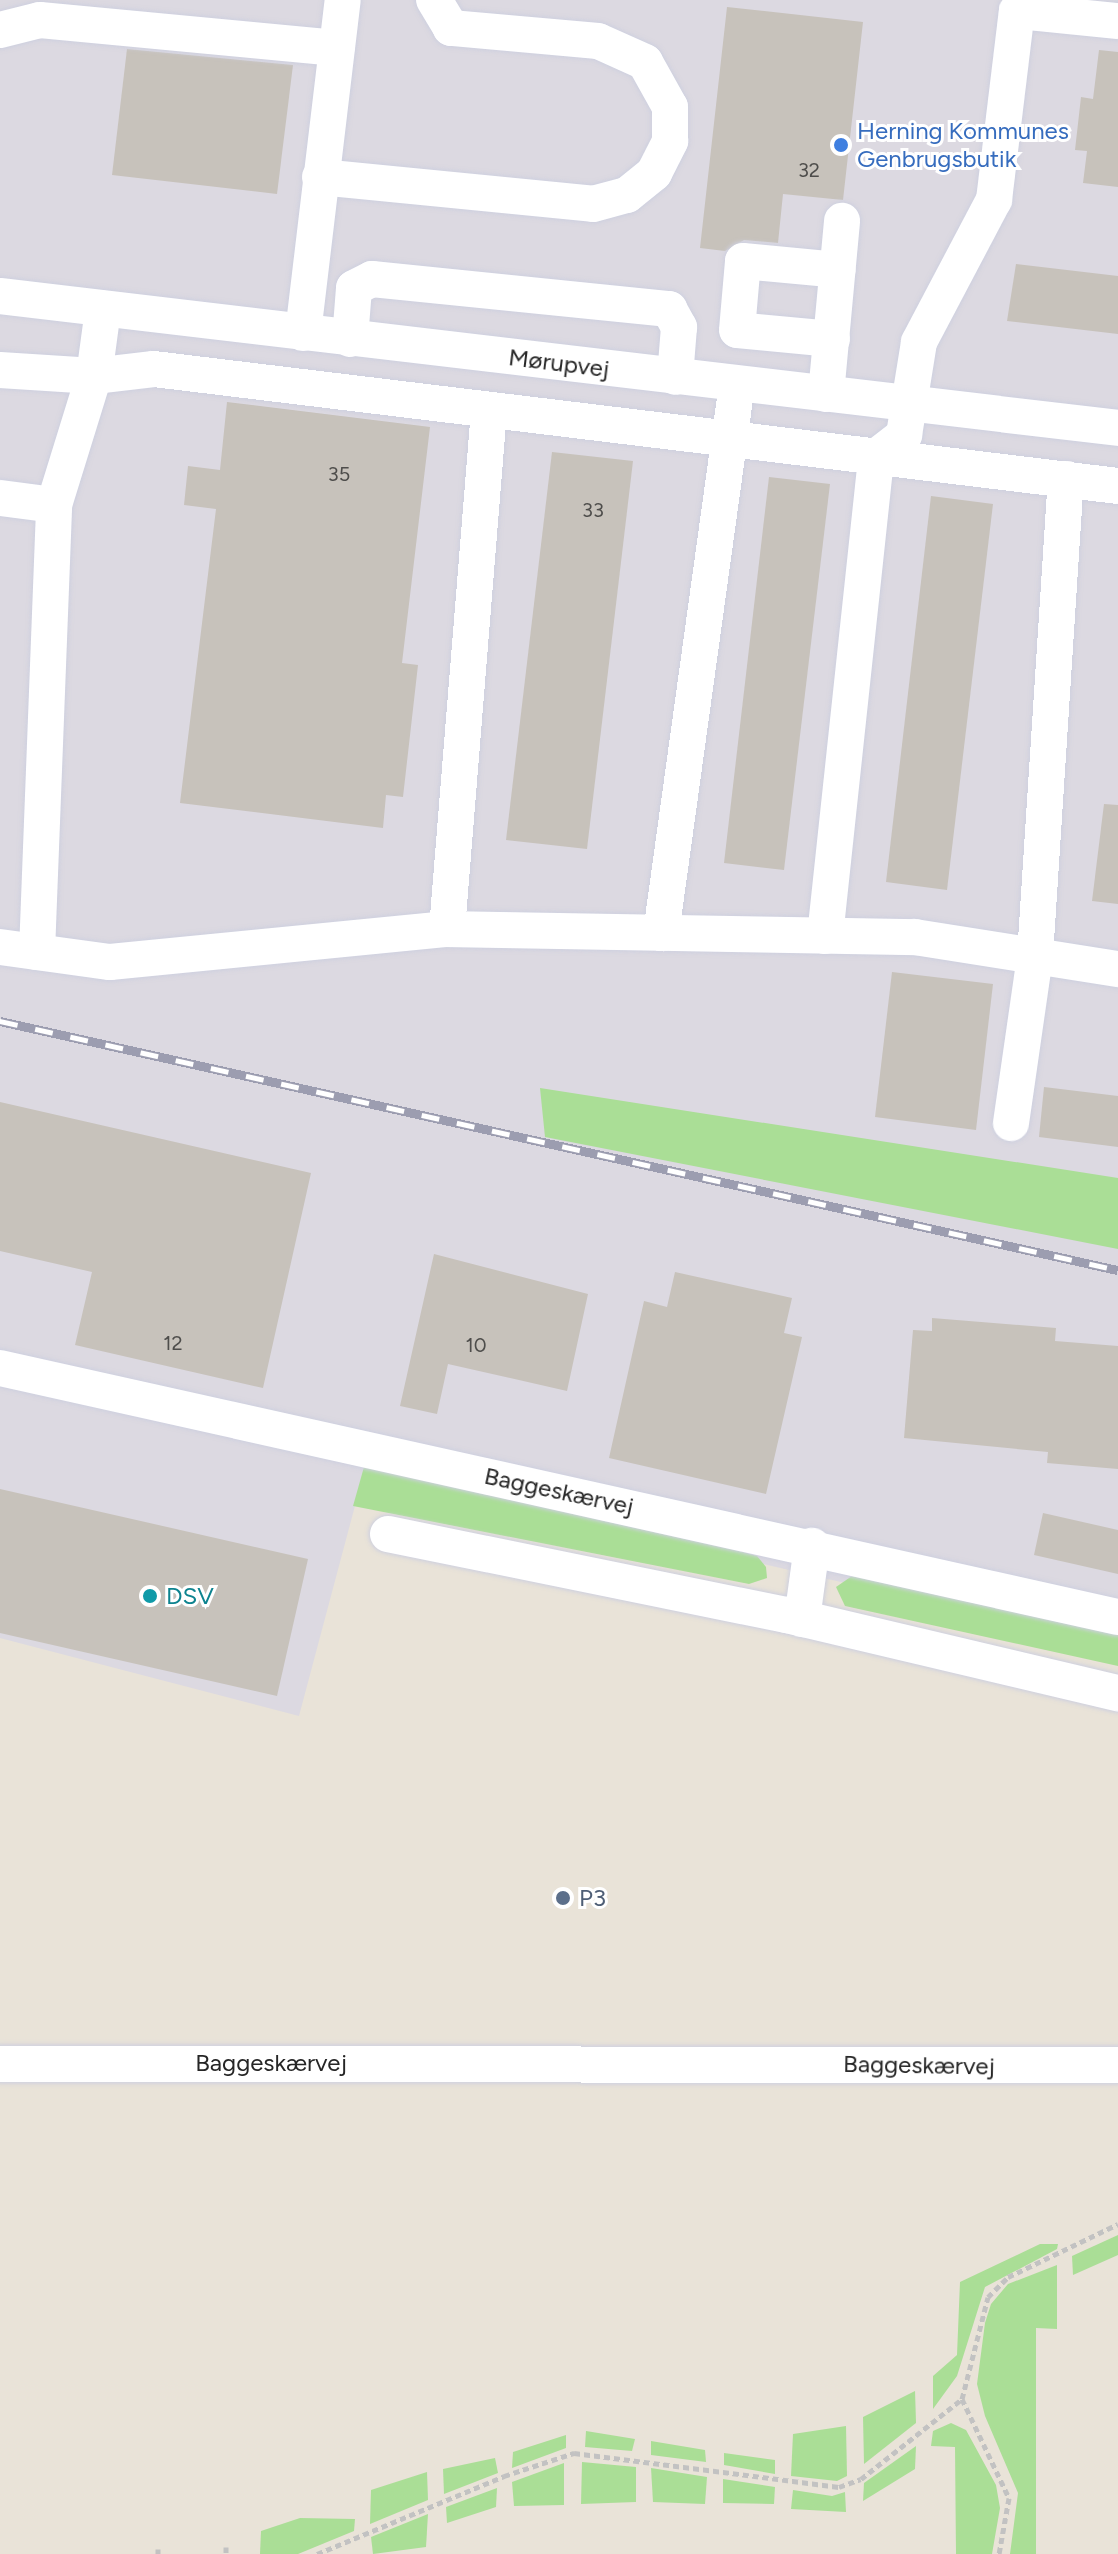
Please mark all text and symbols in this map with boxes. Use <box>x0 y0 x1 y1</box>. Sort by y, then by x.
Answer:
place label: Herning Kommunes Genbrugsbutik <box>857 117 1069 173</box>
marker: Herning Kommunes Genbrugsbutik <box>832 136 850 154</box>
house number: 32 <box>798 158 820 182</box>
street label: Mørupvej <box>507 343 611 383</box>
house number: 35 <box>328 462 350 486</box>
house number: 33 <box>582 498 604 522</box>
house number: 12 <box>163 1331 183 1355</box>
house number: 10 <box>465 1333 487 1357</box>
street label: Baggeskærvej <box>482 1461 636 1521</box>
place label: DSV <box>166 1582 214 1610</box>
marker: DSV <box>141 1587 159 1605</box>
place label: P3 <box>579 1884 606 1912</box>
marker: P3 <box>554 1889 572 1907</box>
street label: Baggeskærvej <box>195 2049 347 2077</box>
street label: Baggeskærvej <box>843 2049 995 2081</box>

